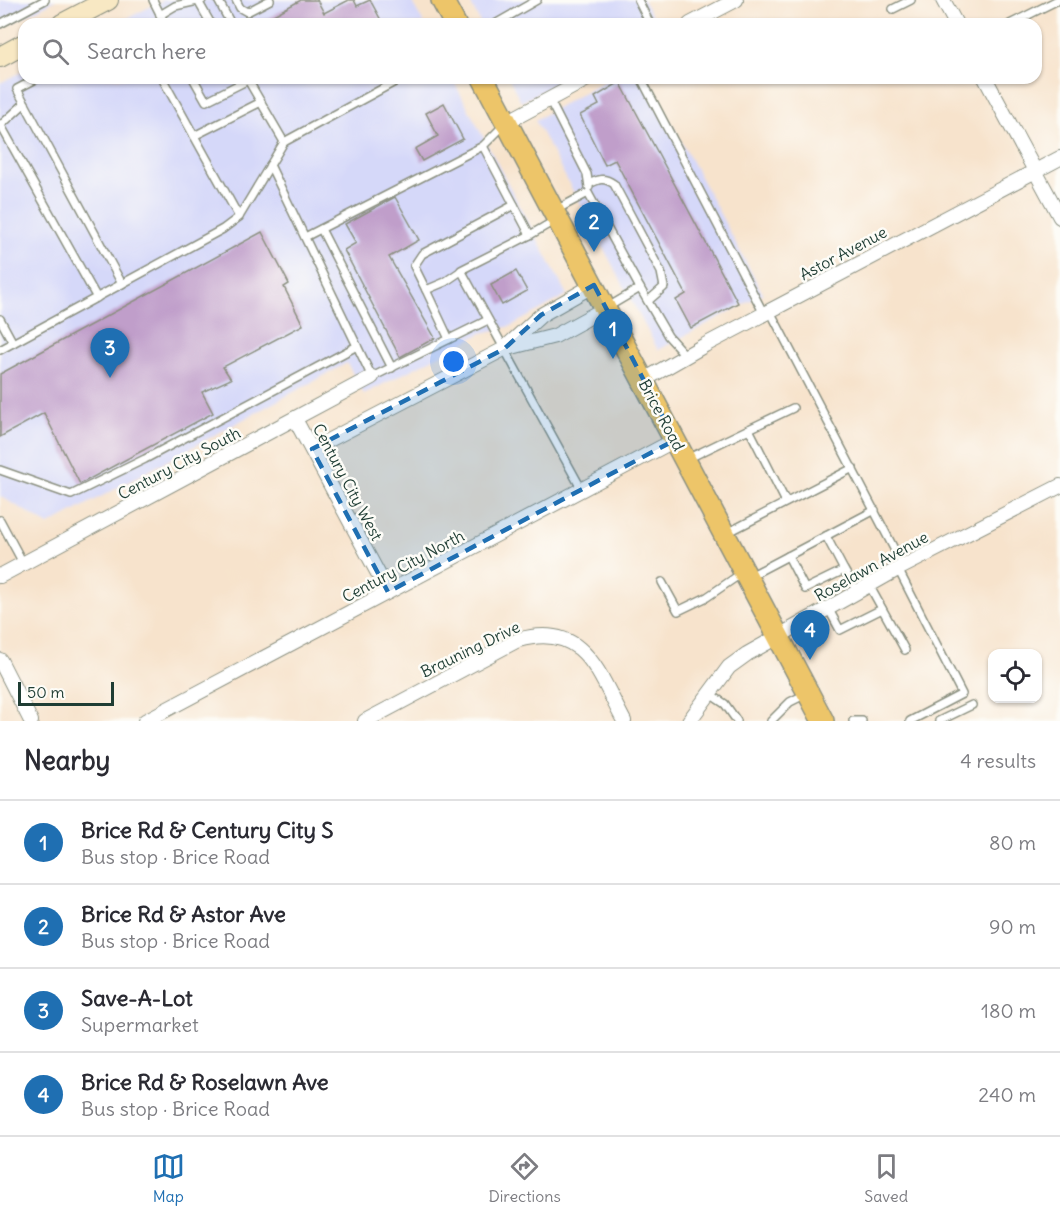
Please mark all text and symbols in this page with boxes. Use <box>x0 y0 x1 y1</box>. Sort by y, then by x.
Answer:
search box <box>18 18 1042 84</box>
icon: search <box>39 35 72 68</box>
text: Search here <box>87 37 206 65</box>
pin: 2 <box>574 202 614 252</box>
street label: Astor Avenue <box>796 222 890 284</box>
pin: 1 <box>594 310 632 359</box>
pin: 3 <box>90 328 130 378</box>
your location <box>439 347 468 376</box>
street label: Brice Road <box>635 376 689 454</box>
street label: Century City West <box>309 420 388 544</box>
street label: Century City South <box>114 422 244 504</box>
street label: Century City North <box>338 525 468 607</box>
street label: Roselawn Avenue <box>811 526 931 606</box>
pin: 4 <box>790 610 830 660</box>
street label: Brauning Drive <box>417 616 523 682</box>
map controls <box>988 649 1042 703</box>
button: locate <box>988 649 1042 703</box>
scale bar <box>18 679 114 706</box>
text: 50 m <box>27 682 65 702</box>
text: Nearby <box>24 744 110 777</box>
text: 4 results <box>960 748 1036 773</box>
text: Brice Rd & Century City S <box>81 816 333 844</box>
text: 1 <box>40 830 47 855</box>
text: 80 m <box>989 830 1036 855</box>
text: Bus stop · Brice Road <box>81 844 270 869</box>
text: Brice Rd & Astor Ave <box>81 900 286 928</box>
text: 2 <box>38 914 49 939</box>
text: 90 m <box>989 914 1036 939</box>
text: Bus stop · Brice Road <box>81 928 270 953</box>
text: Save-A-Lot <box>81 984 193 1012</box>
text: 3 <box>38 998 49 1023</box>
text: 180 m <box>981 998 1036 1023</box>
text: Supermarket <box>81 1012 199 1037</box>
text: Brice Rd & Roselawn Ave <box>81 1068 329 1096</box>
text: 4 <box>38 1082 49 1107</box>
text: 240 m <box>978 1082 1036 1107</box>
text: Bus stop · Brice Road <box>81 1096 270 1121</box>
tab: Map <box>152 1150 185 1206</box>
tab: Directions <box>488 1150 561 1206</box>
tab: Saved <box>864 1150 908 1206</box>

